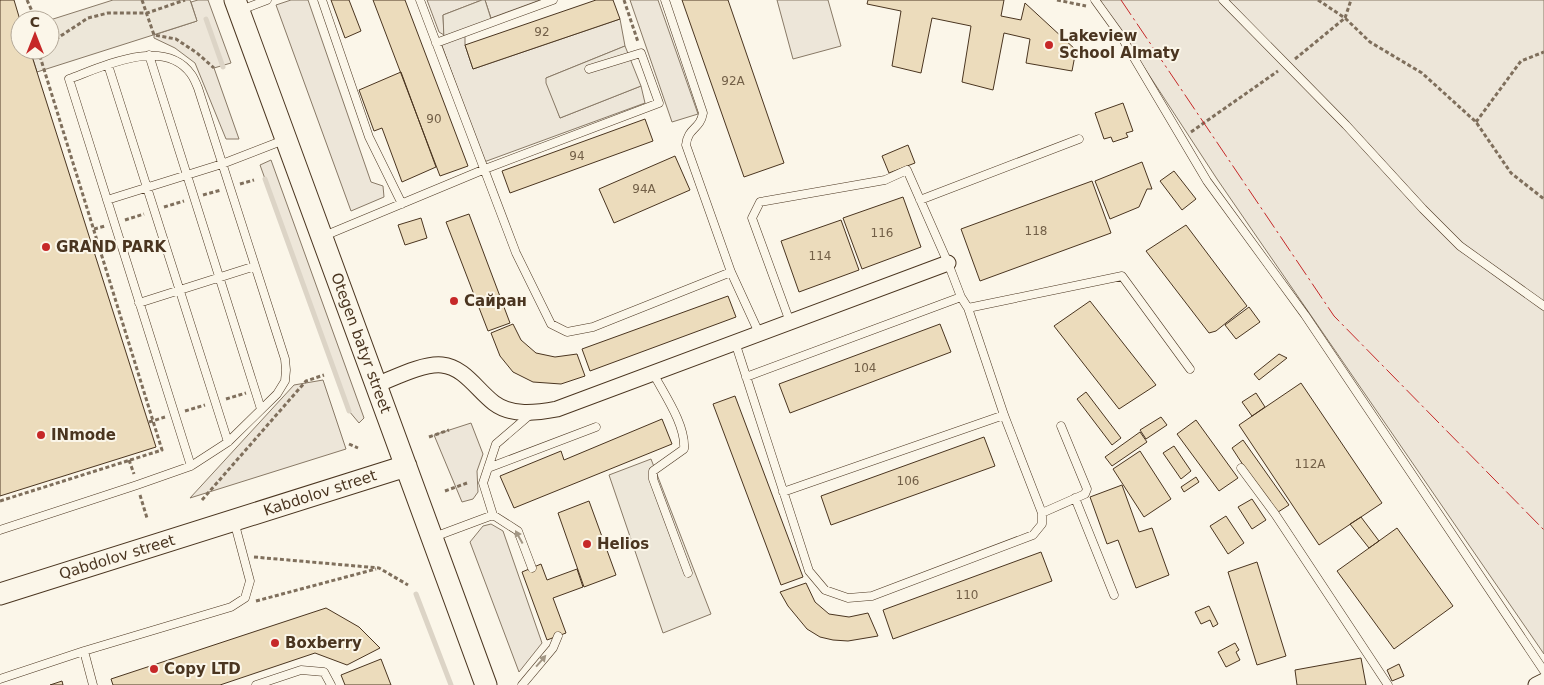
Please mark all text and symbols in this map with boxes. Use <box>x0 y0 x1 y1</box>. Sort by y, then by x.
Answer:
north arrow <box>10 10 60 60</box>
text: С <box>30 14 40 30</box>
house number: 92 <box>534 25 550 39</box>
place label: Lakeview School Almaty <box>1059 27 1180 62</box>
marker: Lakeview School Almaty <box>1043 39 1055 51</box>
house number: 92А <box>721 74 746 88</box>
house number: 90 <box>426 112 442 126</box>
house number: 94 <box>569 149 585 163</box>
house number: 94А <box>632 182 657 196</box>
house number: 118 <box>1025 224 1047 238</box>
house number: 116 <box>871 226 893 240</box>
place label: GRAND PARK <box>56 238 167 256</box>
marker: GRAND PARK <box>40 241 52 253</box>
house number: 114 <box>809 249 831 263</box>
street label: Otegen batyr street <box>327 270 395 416</box>
place label: Сайран <box>464 292 527 310</box>
marker: Сайран <box>448 295 460 307</box>
house number: 104 <box>854 361 876 375</box>
place label: INmode <box>51 426 116 444</box>
marker: INmode <box>35 429 47 441</box>
house number: 112А <box>1294 457 1326 471</box>
street label: Kabdolov street <box>261 466 379 520</box>
house number: 106 <box>897 474 919 488</box>
one-way arrow <box>515 529 523 544</box>
street label: Qabdolov street <box>57 531 177 583</box>
place label: Helios <box>597 535 649 553</box>
marker: Helios <box>581 538 593 550</box>
house number: 110 <box>956 588 978 602</box>
place label: Boxberry <box>285 634 362 652</box>
marker: Boxberry <box>269 637 281 649</box>
one-way arrow <box>535 656 547 668</box>
place label: Copy LTD <box>164 660 241 678</box>
marker: Copy LTD <box>148 663 160 675</box>

